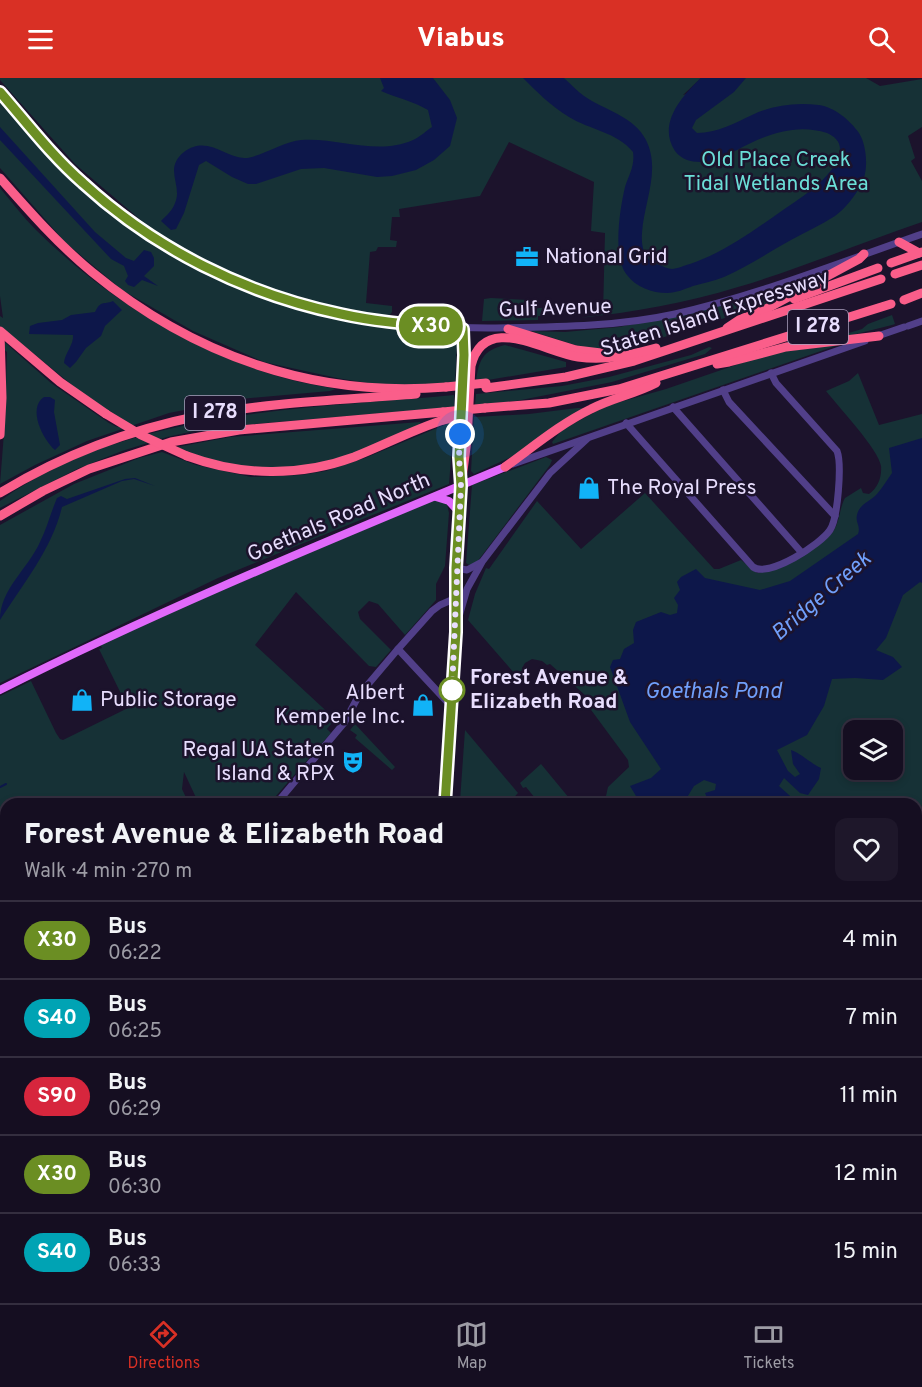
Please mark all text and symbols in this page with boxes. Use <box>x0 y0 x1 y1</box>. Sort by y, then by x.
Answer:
text: Viabus <box>417 22 505 56</box>
icon: menu <box>24 23 57 56</box>
icon: search <box>865 23 898 56</box>
park label: Old Place Creek Tidal Wetlands Area <box>683 147 869 198</box>
office icon: National Grid <box>514 244 540 270</box>
place label: National Grid <box>545 244 668 271</box>
street label: Staten Island Expressway <box>597 264 833 364</box>
street label: Gulf Avenue <box>498 294 612 324</box>
line badge: X30 <box>396 306 466 346</box>
road number: I 278 <box>788 310 848 344</box>
text: X30 <box>411 313 451 340</box>
road number: I 278 <box>185 396 245 430</box>
your location <box>445 419 475 449</box>
street label: Goethals Road North <box>243 467 435 569</box>
shop icon: The Royal Press <box>576 475 602 501</box>
place label: The Royal Press <box>607 475 757 502</box>
water label: Bridge Creek <box>767 546 878 648</box>
place label: Forest Avenue & Elizabeth Road <box>470 665 628 716</box>
marker: Forest Avenue & Elizabeth Road <box>439 677 465 703</box>
water label: Goethals Pond <box>645 679 783 706</box>
place label: Albert Kemperle Inc. <box>275 680 405 731</box>
shop icon: Public Storage <box>69 687 95 713</box>
place label: Public Storage <box>100 687 237 714</box>
shop icon: Albert Kemperle Inc. <box>410 692 436 718</box>
map controls <box>843 720 903 780</box>
button: layers <box>843 720 903 780</box>
place label: Regal UA Staten Island & RPX <box>183 737 335 788</box>
theatre icon: Regal UA Staten Island & RPX <box>340 749 366 775</box>
text: Forest Avenue & Elizabeth Road <box>24 818 444 854</box>
button: heart <box>835 818 898 881</box>
text: Walk · 4 min · 270 m <box>24 859 192 885</box>
text: Bus <box>108 914 147 941</box>
text: X30 <box>37 927 77 954</box>
text: 4 min <box>843 927 898 954</box>
text: 06:22 <box>108 941 162 967</box>
text: Bus <box>108 992 147 1019</box>
text: S40 <box>37 1005 77 1032</box>
text: 7 min <box>846 1005 898 1032</box>
text: 06:25 <box>108 1019 162 1045</box>
text: Bus <box>108 1070 147 1097</box>
text: S90 <box>37 1083 77 1110</box>
text: 11 min <box>840 1083 898 1110</box>
text: 06:29 <box>108 1097 161 1123</box>
text: Bus <box>108 1148 147 1175</box>
text: X30 <box>37 1161 77 1188</box>
text: 12 min <box>835 1161 898 1188</box>
text: 06:30 <box>108 1175 162 1201</box>
text: Bus <box>108 1226 147 1253</box>
text: S40 <box>37 1239 77 1266</box>
text: 15 min <box>834 1239 898 1266</box>
text: 06:33 <box>108 1253 161 1279</box>
tab: Directions <box>128 1318 200 1374</box>
tab: Map <box>455 1318 488 1374</box>
tab: Tickets <box>743 1318 794 1374</box>

